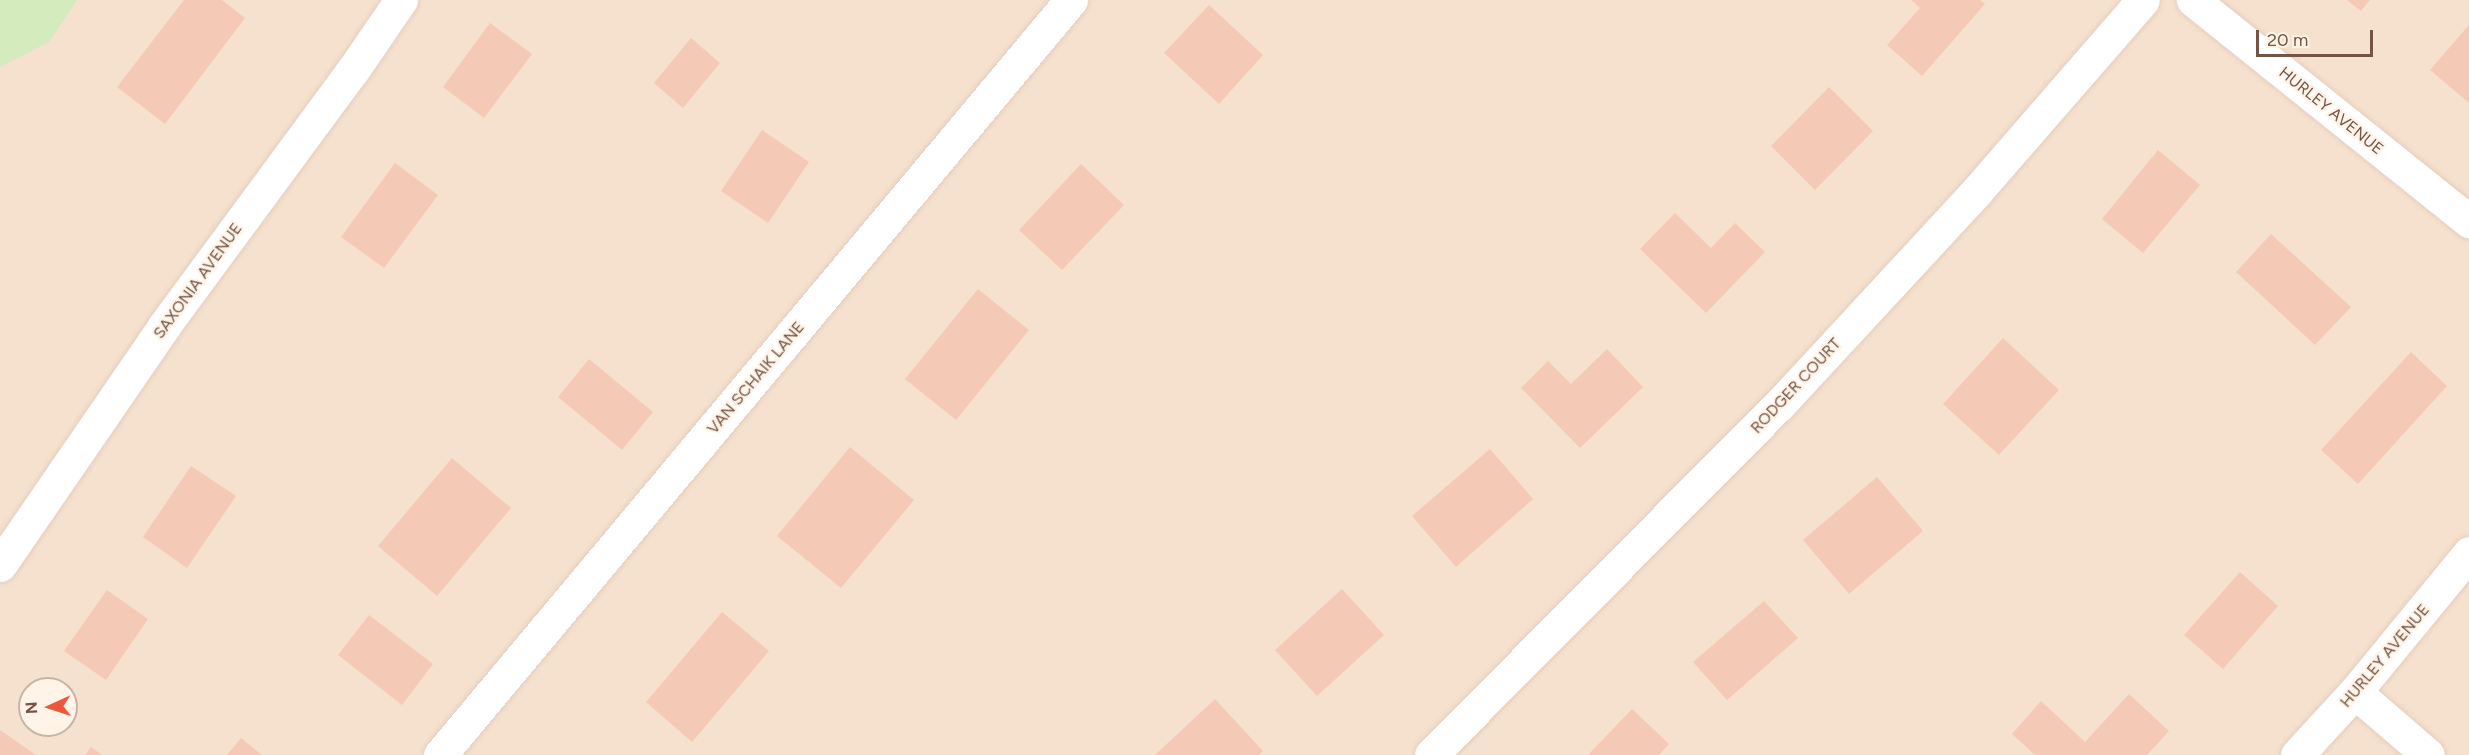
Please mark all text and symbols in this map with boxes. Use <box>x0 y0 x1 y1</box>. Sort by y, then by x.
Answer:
scale bar <box>2259 18 2376 56</box>
text: 20 m <box>2267 29 2308 51</box>
street label: HURLEY AVENUE <box>2275 63 2387 159</box>
street label: SAXONIA AVENUE <box>150 219 246 343</box>
street label: VAN SCHAIK LANE <box>703 318 809 438</box>
street label: RODGER COURT <box>1747 334 1845 438</box>
street label: HURLEY AVENUE <box>2336 601 2434 711</box>
north arrow <box>18 677 78 737</box>
text: N <box>22 701 41 715</box>

